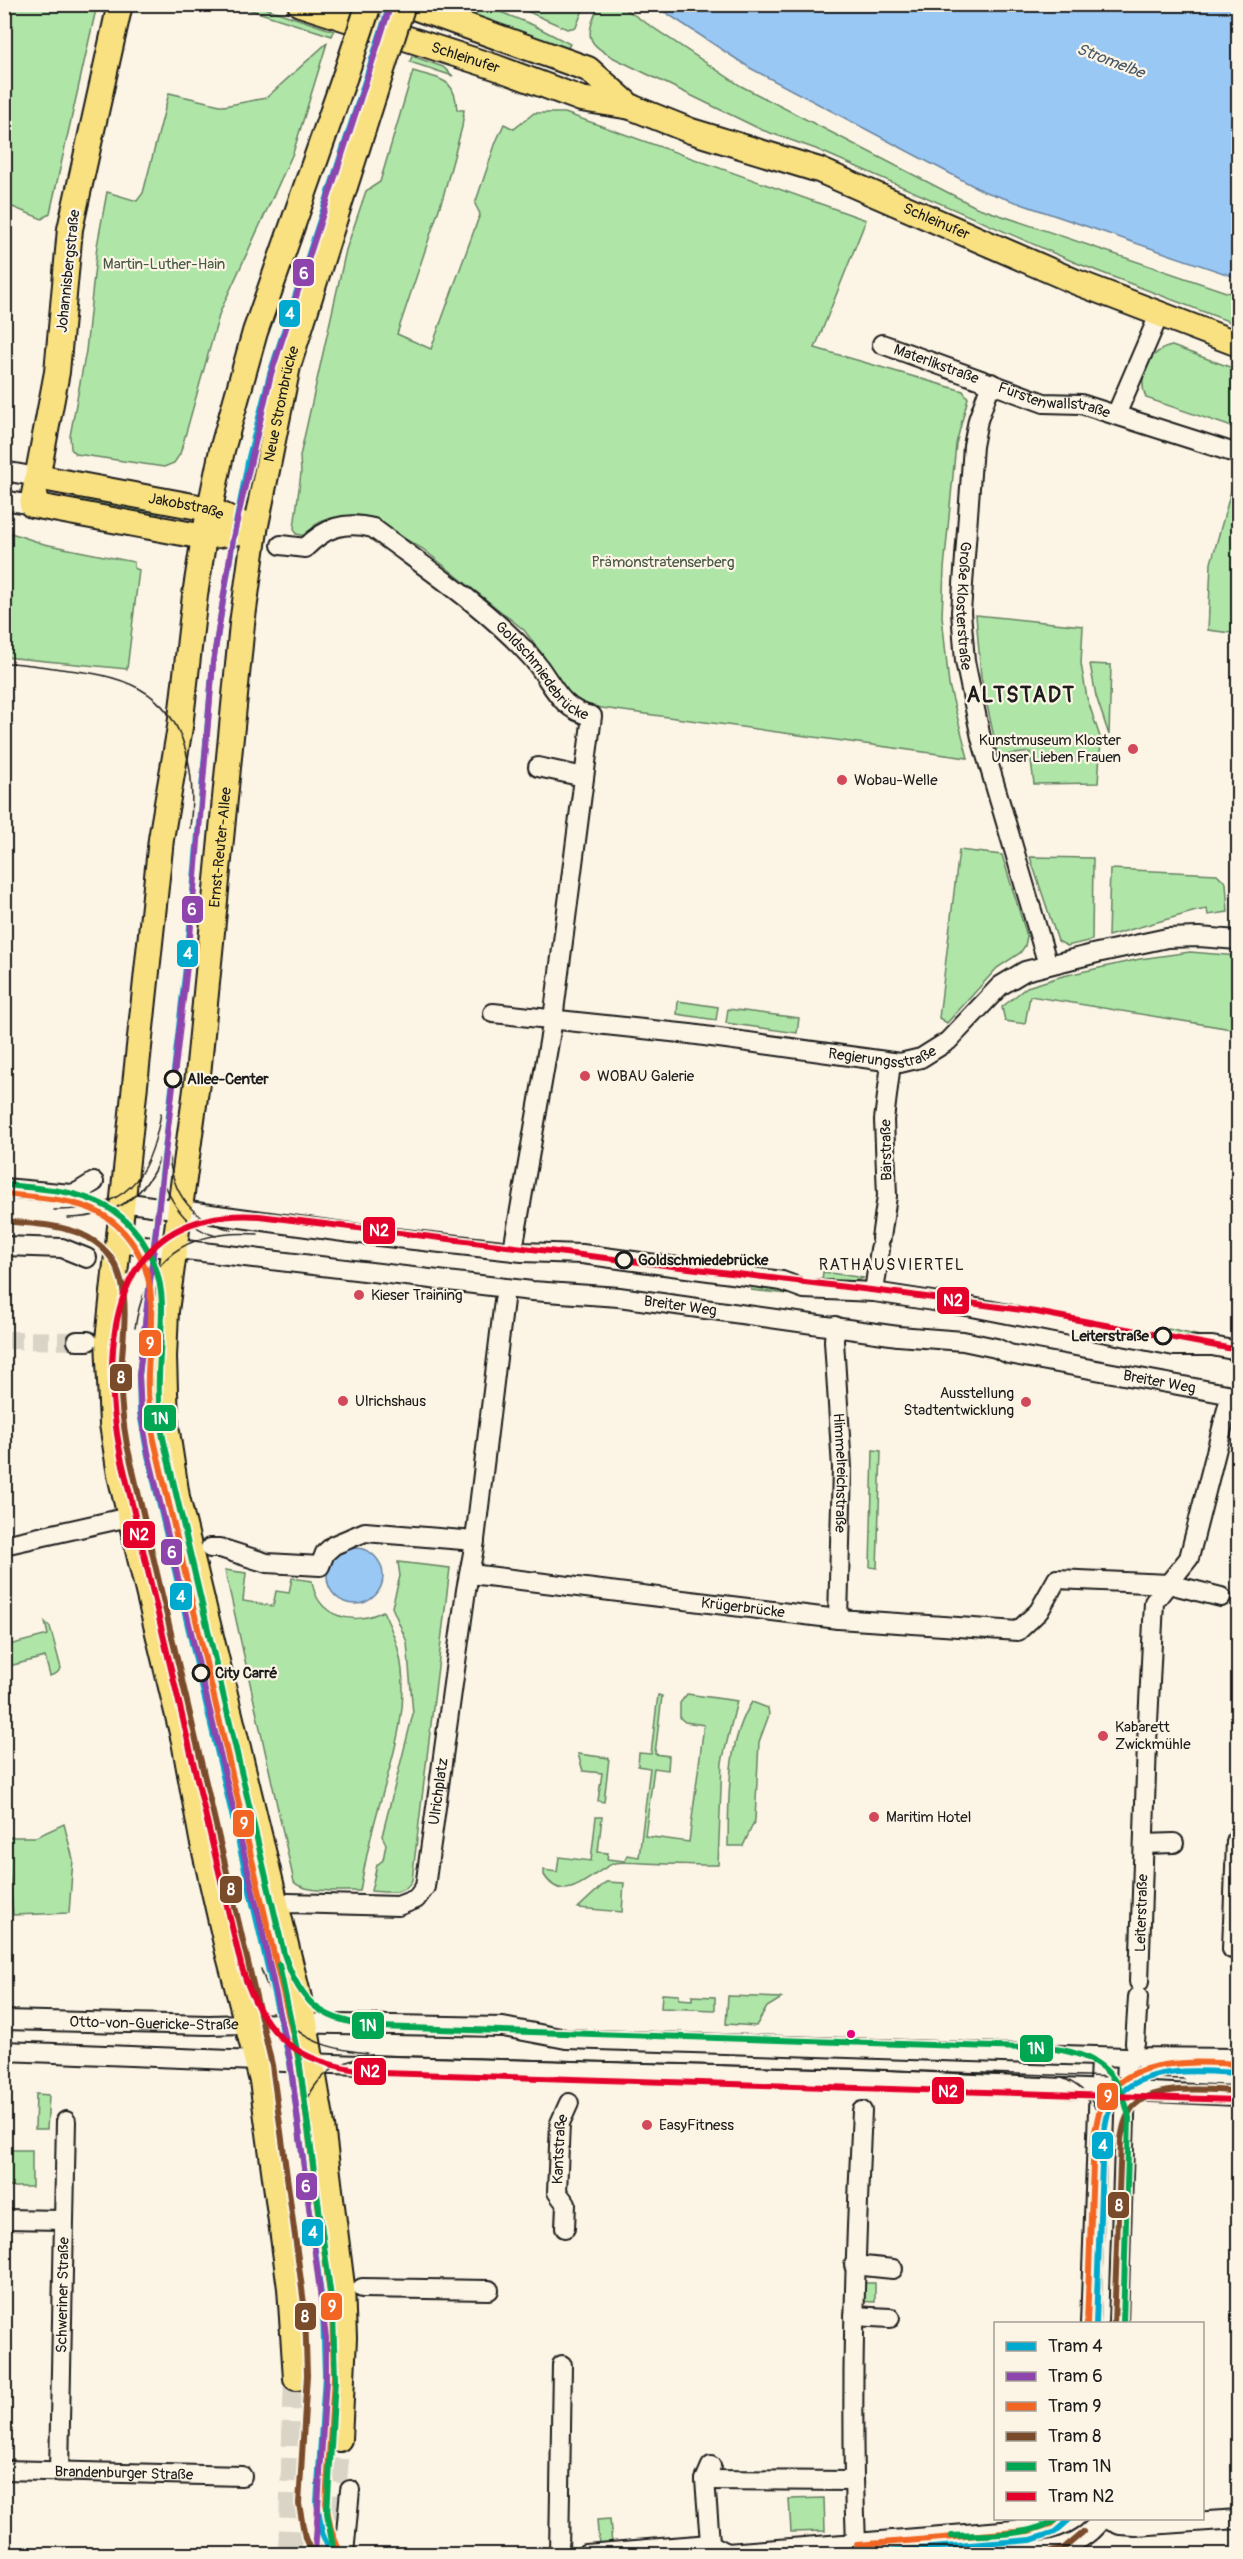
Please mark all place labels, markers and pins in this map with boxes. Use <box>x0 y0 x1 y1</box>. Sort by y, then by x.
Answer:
place label: Kunstmuseum Kloster Unser Lieben Frauen <box>979 731 1122 767</box>
marker: Kunstmuseum Kloster Unser Lieben Frauen <box>1126 742 1140 756</box>
place label: Wobau-Welle <box>854 771 938 790</box>
marker: Wobau-Welle <box>835 773 849 787</box>
place label: WOBAU Galerie <box>597 1067 695 1086</box>
marker: WOBAU Galerie <box>578 1069 592 1083</box>
marker: Allee-Center <box>164 1070 182 1088</box>
place label: Allee-Center <box>187 1070 269 1089</box>
marker: Goldschmiedebrücke <box>615 1251 633 1269</box>
place label: Goldschmiedebrücke <box>638 1251 769 1270</box>
place label: Kieser Training <box>371 1286 463 1305</box>
marker: Kieser Training <box>352 1288 366 1302</box>
place label: Leiterstraße <box>1071 1327 1150 1346</box>
marker: Leiterstraße <box>1154 1327 1172 1345</box>
place label: Ausstellung Stadtentwicklung <box>904 1384 1014 1420</box>
place label: Ulrichshaus <box>355 1392 426 1411</box>
marker: Ulrichshaus <box>336 1394 350 1408</box>
marker: Ausstellung Stadtentwicklung <box>1019 1395 1033 1409</box>
marker: City Carré <box>192 1664 210 1682</box>
place label: City Carré <box>215 1664 278 1683</box>
place label: Kabarett Zwickmühle <box>1115 1718 1191 1754</box>
marker: Kabarett Zwickmühle <box>1096 1729 1110 1743</box>
place label: Maritim Hotel <box>886 1808 971 1827</box>
marker: Maritim Hotel <box>867 1810 881 1824</box>
unlabelled marker <box>845 2028 857 2040</box>
place label: EasyFitness <box>659 2116 734 2135</box>
marker: EasyFitness <box>640 2118 654 2132</box>

